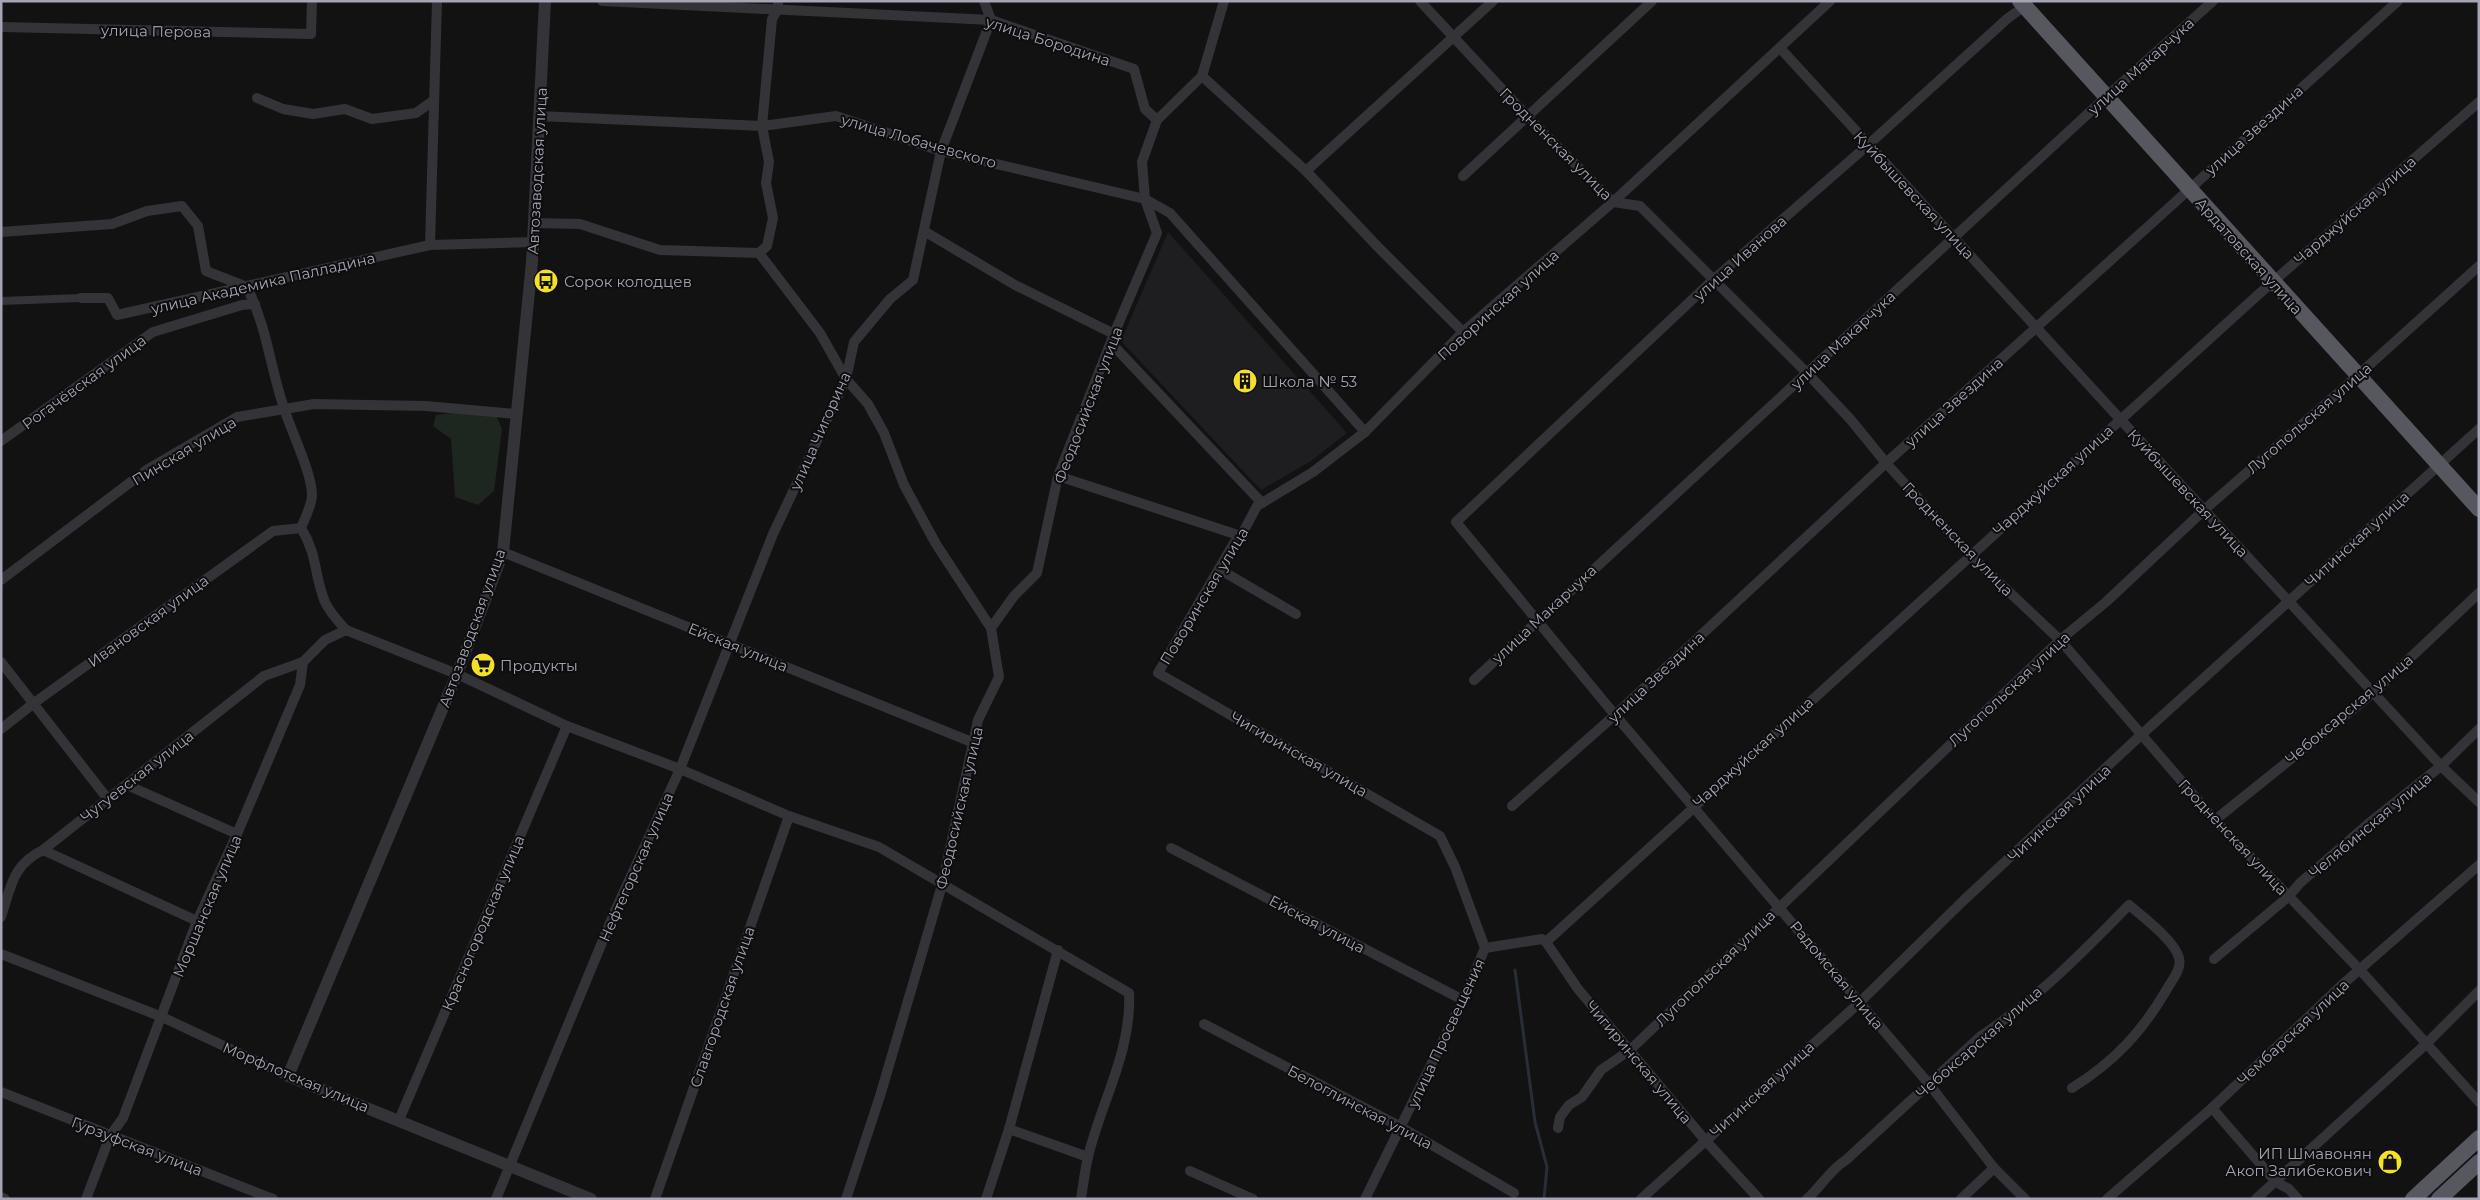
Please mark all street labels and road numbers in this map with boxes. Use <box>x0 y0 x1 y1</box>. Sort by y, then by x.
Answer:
street label: улица Бородина <box>982 12 1113 70</box>
street label: улица Макарчука <box>2083 13 2198 119</box>
street label: улица Перова <box>100 21 211 41</box>
street label: улица Звездина <box>2200 81 2307 180</box>
street label: Гродненская улица <box>1496 84 1616 204</box>
street label: Автозаводская улица <box>523 87 551 255</box>
street label: улица Лобачевского <box>838 109 999 172</box>
street label: Куйбышевская улица <box>1850 127 1978 263</box>
street label: Чарджуйская улица <box>2290 152 2420 268</box>
street label: Ардатовская улица <box>2191 194 2307 318</box>
street label: улица Иванова <box>1689 211 1790 305</box>
street label: Поворинская улица <box>1433 245 1563 365</box>
street label: улица Академика Палладина <box>148 248 377 318</box>
street label: улица Макарчука <box>1786 287 1899 394</box>
street label: Феодосийская улица <box>1049 324 1127 486</box>
street label: Рогачёвская улица <box>18 331 150 433</box>
street label: улица Звездина <box>1900 353 2007 452</box>
street label: Лугопольская улица <box>2243 358 2375 478</box>
street label: улица Чигорина <box>785 369 855 494</box>
street label: Пинская улица <box>128 412 240 490</box>
street label: Чарджуйская улица <box>1989 421 2117 539</box>
street label: Куйбышевская улица <box>2124 425 2252 561</box>
street label: Гродненская улица <box>1899 478 2017 600</box>
street label: Читинская улица <box>2301 487 2413 591</box>
street label: Поворинская улица <box>1155 524 1253 668</box>
street label: Автозаводская улица <box>434 546 510 710</box>
street label: улица Макарчука <box>1487 561 1600 668</box>
street label: Ивановская улица <box>84 571 212 671</box>
street label: Ейская улица <box>685 618 791 676</box>
street label: улица Звездина <box>1603 627 1708 727</box>
street label: Лугопольская улица <box>1944 628 2074 750</box>
street label: Чебоксарская улица <box>2281 650 2417 768</box>
street label: Чарджуйская улица <box>1689 693 1817 811</box>
street label: Чигиринская улица <box>1227 707 1371 801</box>
street label: Феодосийская улица <box>931 725 987 891</box>
street label: Чугуевская улица <box>77 726 197 826</box>
street label: Читинская улица <box>2003 760 2115 866</box>
street label: Челябинская улица <box>2305 768 2435 882</box>
street label: Гродненская улица <box>2174 775 2292 899</box>
street label: Нефтегорская улица <box>595 789 677 945</box>
street label: Моршанская улица <box>168 832 246 980</box>
street label: Красногородская улица <box>437 832 529 1014</box>
street label: Ейская улица <box>1266 891 1368 957</box>
street label: Лугопольская улица <box>1651 906 1779 1030</box>
street label: Радомская улица <box>1786 917 1888 1033</box>
street label: Славгородская улица <box>685 924 759 1090</box>
street label: улица Просвещения <box>1403 955 1489 1112</box>
street label: Чембарская улица <box>2233 975 2353 1089</box>
street label: Чебоксарская улица <box>1912 982 2046 1102</box>
street label: Чигиринская улица <box>1582 997 1696 1127</box>
street label: Читинская улица <box>1706 1037 1818 1141</box>
street label: Морфлотская улица <box>220 1038 372 1116</box>
street label: Белоглинская улица <box>1284 1061 1436 1153</box>
street label: Гурзуфская улица <box>69 1112 205 1180</box>

